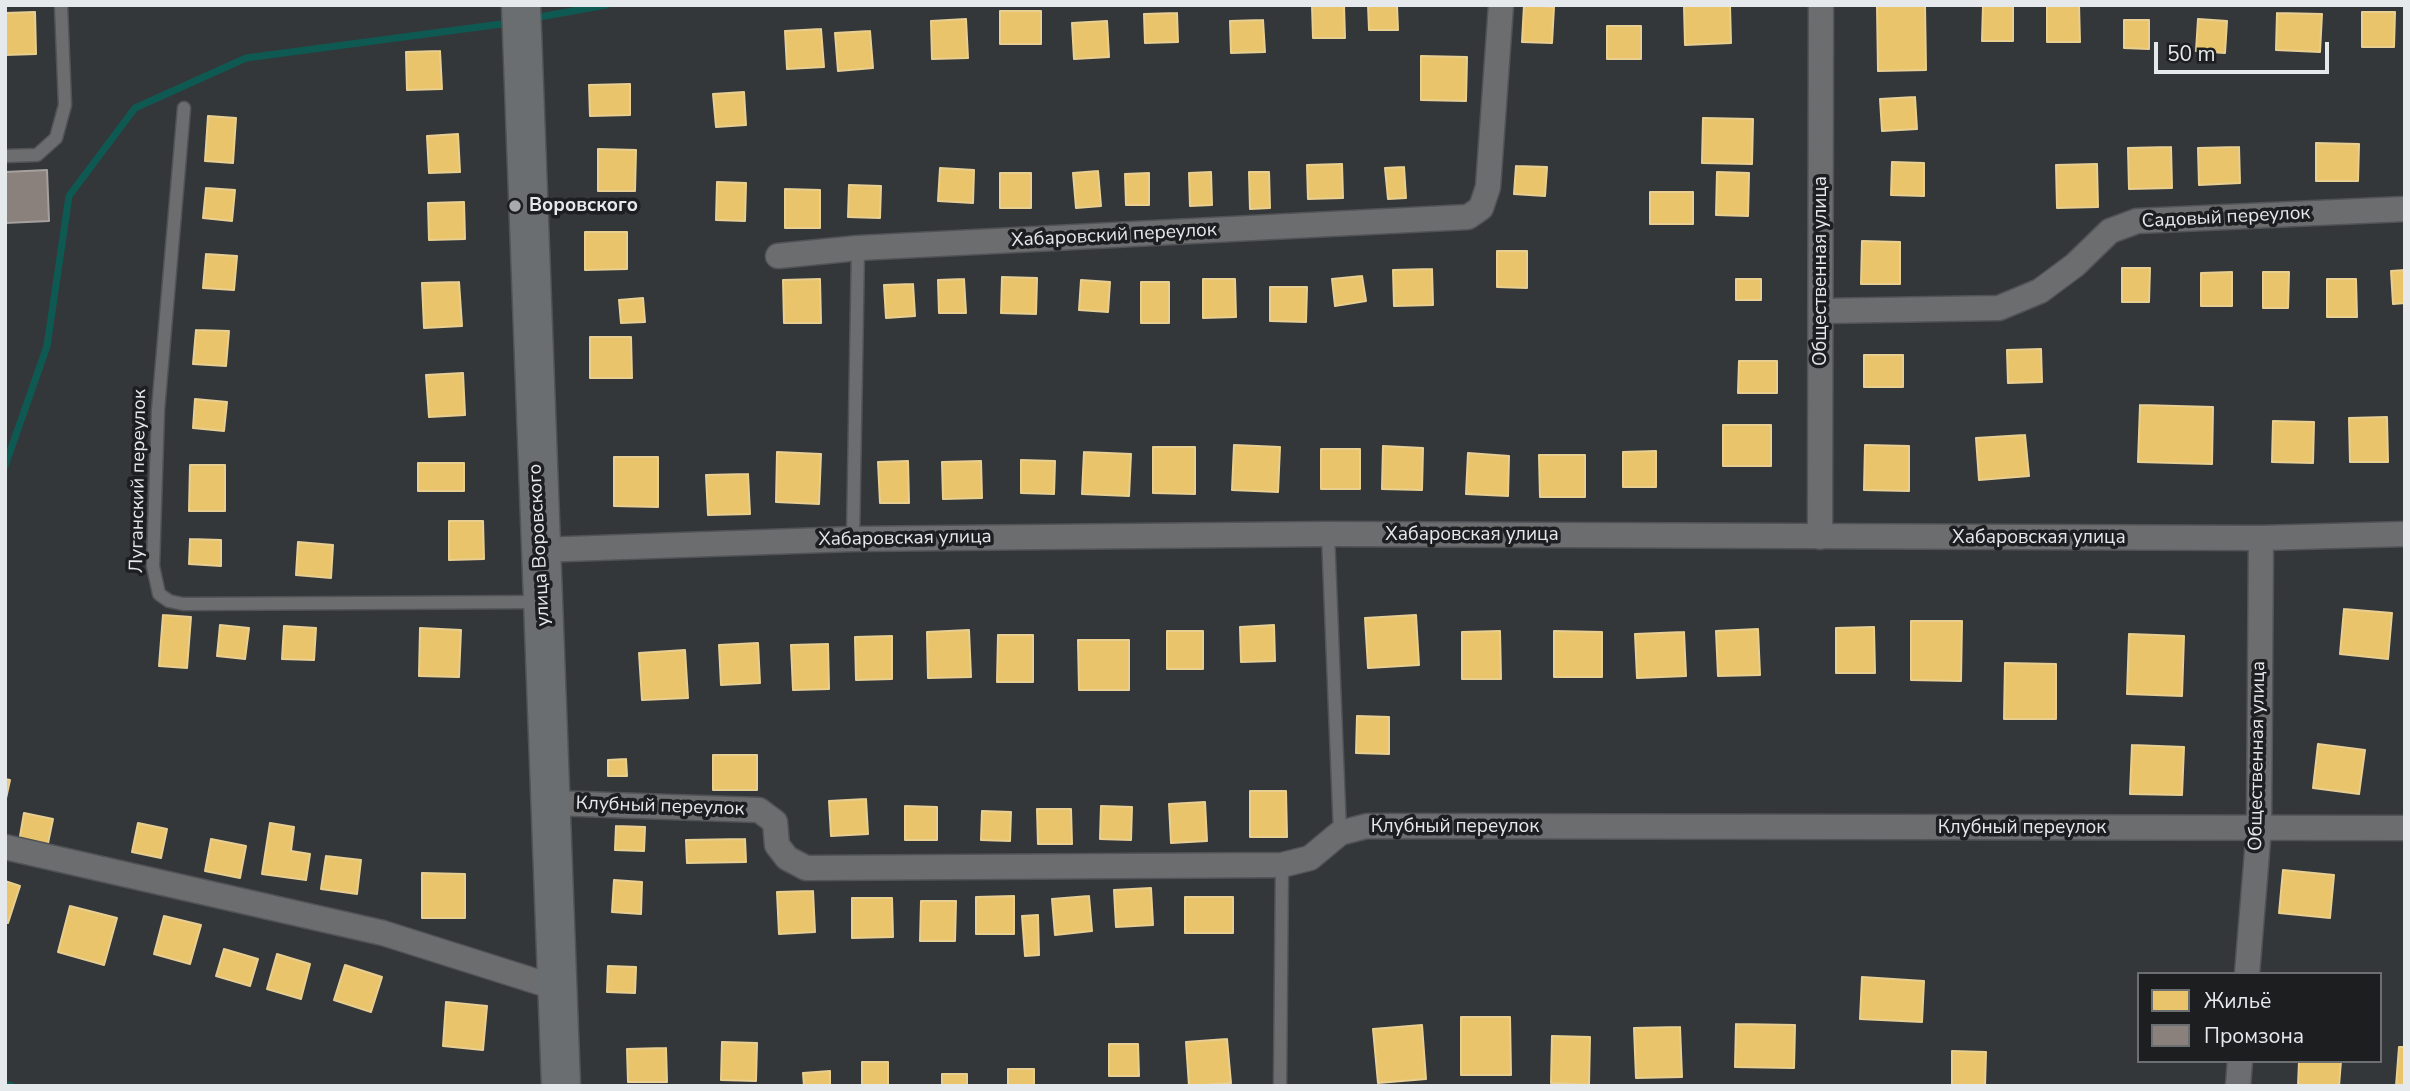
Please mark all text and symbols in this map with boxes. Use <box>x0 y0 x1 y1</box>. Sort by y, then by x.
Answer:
scale bar <box>2158 28 2333 72</box>
text: 50 m <box>2167 40 2216 68</box>
street label: Общественная улица <box>1810 176 1832 366</box>
place label: Воровского <box>529 195 638 217</box>
marker: Воровского <box>507 198 523 214</box>
street label: Садовый переулок <box>2141 202 2311 234</box>
street label: Хабаровский переулок <box>1011 219 1217 253</box>
street label: Луганский переулок <box>126 389 152 573</box>
street label: улица Воровского <box>524 463 556 627</box>
street label: Хабаровская улица <box>1385 524 1559 546</box>
street label: Хабаровская улица <box>818 526 992 552</box>
street label: Хабаровская улица <box>1952 527 2126 549</box>
street label: Общественная улица <box>2245 661 2271 851</box>
street label: Клубный переулок <box>575 793 745 821</box>
street label: Клубный переулок <box>1371 816 1539 838</box>
street label: Клубный переулок <box>1938 817 2106 839</box>
legend <box>2137 972 2382 1063</box>
text: Жильё <box>2204 987 2271 1015</box>
text: Промзона <box>2204 1022 2304 1050</box>

